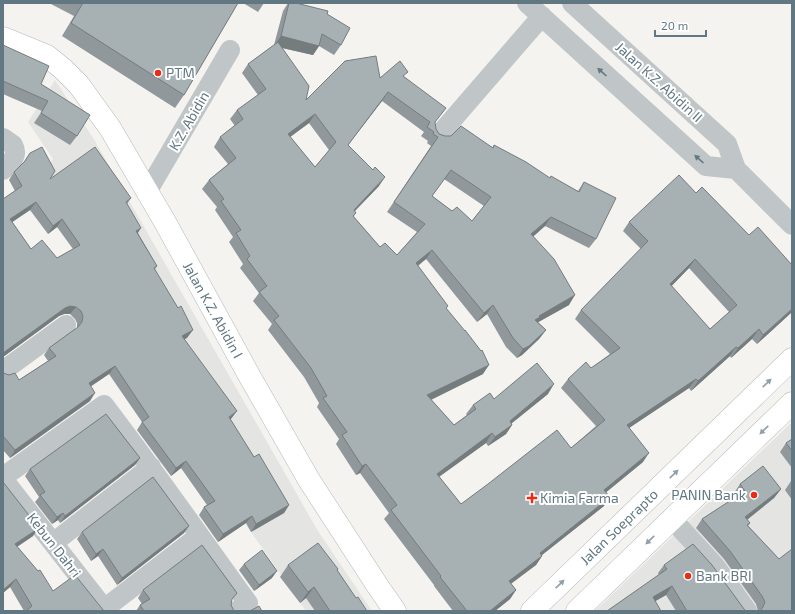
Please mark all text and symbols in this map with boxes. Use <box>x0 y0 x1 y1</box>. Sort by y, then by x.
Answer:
scale bar <box>655 12 706 38</box>
text: 20 m <box>661 18 688 32</box>
street label: Jalan K.Z. Abidin II <box>612 38 706 125</box>
place label: PTM <box>166 64 195 81</box>
marker: PTM <box>153 68 163 78</box>
one-way arrow <box>597 68 608 77</box>
street label: K.Z. Abidin <box>165 88 212 153</box>
one-way arrow <box>694 154 704 164</box>
street label: Jalan K.Z. Abidin I <box>180 259 247 361</box>
one-way arrow <box>762 378 772 388</box>
one-way arrow <box>759 426 769 435</box>
one-way arrow <box>669 469 679 479</box>
street label: Jalan Soeprapto <box>576 485 661 568</box>
place label: PANIN Bank <box>671 486 746 503</box>
place label: Kimia Farma <box>540 489 619 506</box>
marker: PANIN Bank <box>749 490 759 500</box>
marker: Kimia Farma <box>527 493 537 503</box>
street label: Kebun Dahri <box>24 509 85 580</box>
one-way arrow <box>645 535 655 545</box>
place label: Bank BRI <box>696 567 752 584</box>
marker: Bank BRI <box>683 571 693 581</box>
one-way arrow <box>555 579 565 589</box>

